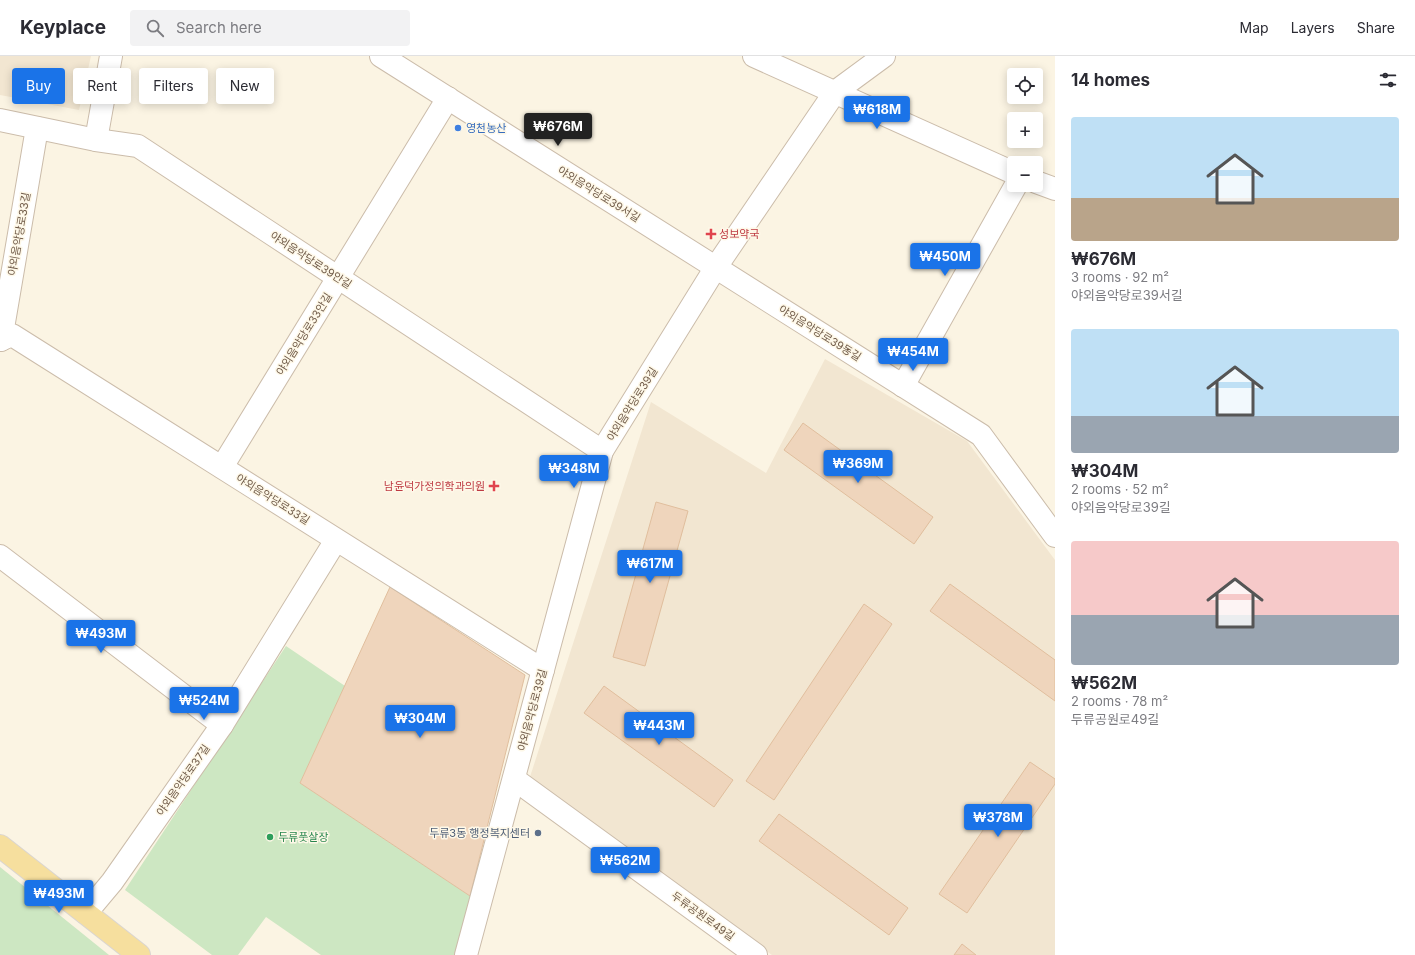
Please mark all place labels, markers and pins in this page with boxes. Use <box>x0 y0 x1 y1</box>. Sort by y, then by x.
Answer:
pin: ₩618M <box>849 96 905 130</box>
pin: ₩676M <box>530 113 586 147</box>
place label: 영천농산 <box>466 121 506 135</box>
marker: 영천농산 <box>453 123 463 133</box>
place label: 성보약국 <box>719 227 759 241</box>
marker: 성보약국 <box>706 229 716 239</box>
pin: ₩450M <box>917 243 973 277</box>
pin: ₩454M <box>885 338 941 372</box>
pin: ₩369M <box>830 450 886 484</box>
pin: ₩348M <box>546 455 602 489</box>
place label: 남윤덕가정의학과의원 <box>384 479 485 493</box>
marker: 남윤덕가정의학과의원 <box>488 480 500 492</box>
pin: ₩617M <box>622 550 678 584</box>
pin: ₩493M <box>73 620 129 654</box>
pin: ₩524M <box>176 687 232 721</box>
pin: ₩304M <box>392 705 448 739</box>
pin: ₩443M <box>631 712 687 746</box>
pin: ₩378M <box>970 804 1026 838</box>
place label: 두류3동 행정복지센터 <box>429 826 530 840</box>
marker: 두류3동 행정복지센터 <box>533 828 543 838</box>
place label: 두류풋살장 <box>278 830 329 844</box>
marker: 두류풋살장 <box>265 832 275 842</box>
pin: ₩562M <box>597 847 653 881</box>
pin: ₩493M <box>31 880 87 914</box>

